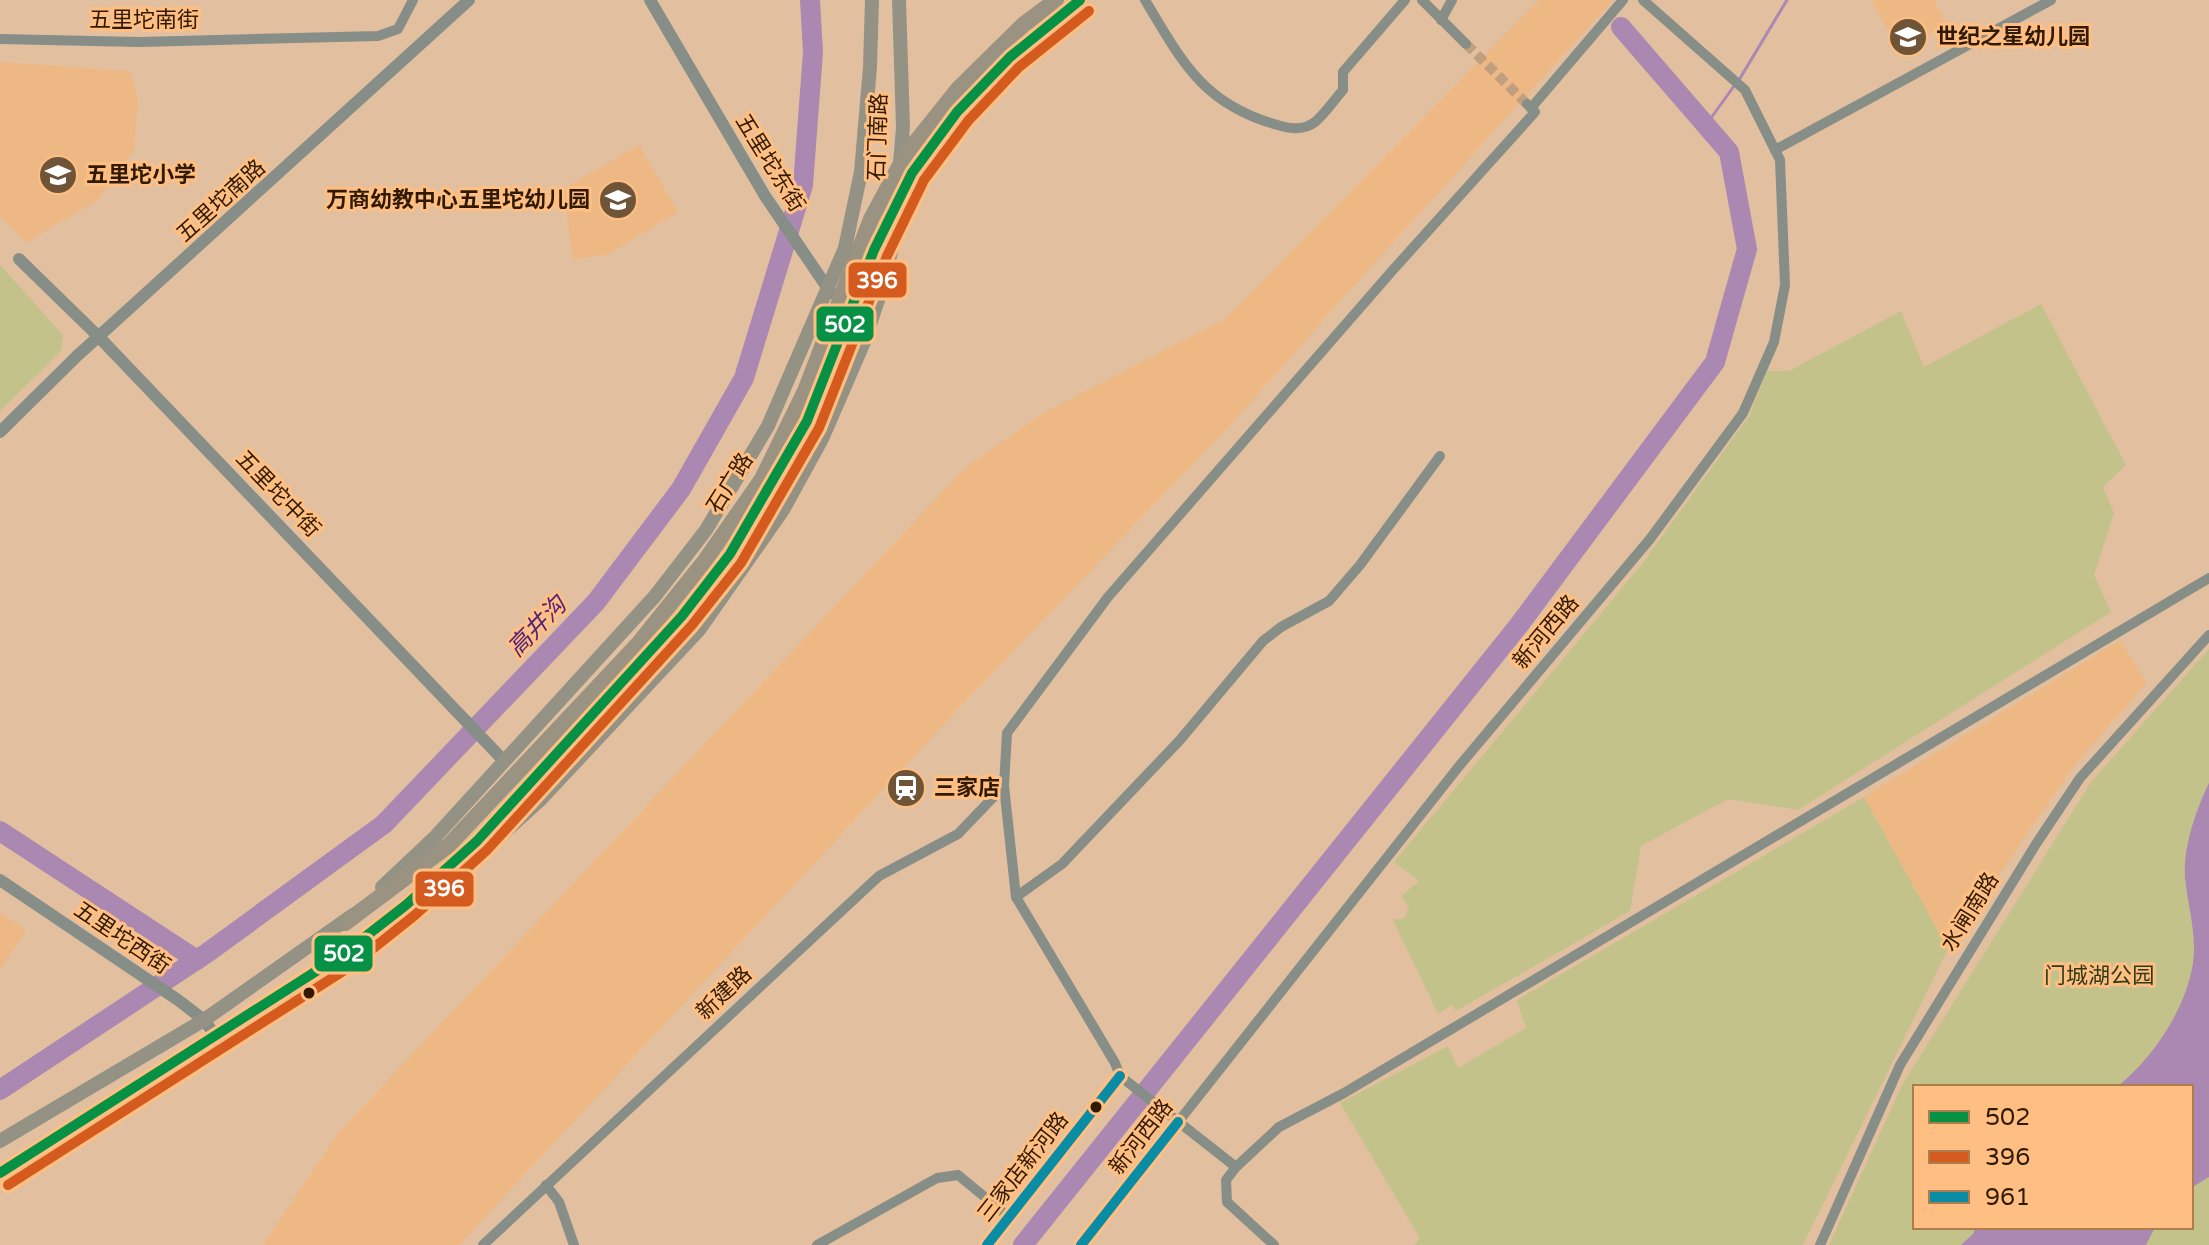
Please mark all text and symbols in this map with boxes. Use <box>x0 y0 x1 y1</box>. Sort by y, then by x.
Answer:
street label: 五里坨南街 <box>89 7 199 33</box>
school or university icon: 世纪之星幼儿园 <box>1887 16 1929 58</box>
place label: 世纪之星幼儿园 <box>1936 24 2090 50</box>
street label: 石门南路 <box>863 93 893 181</box>
street label: 五里坨东街 <box>730 109 810 217</box>
school or university icon: 五里坨小学 <box>37 154 79 196</box>
street label: 五里坨南路 <box>171 155 271 247</box>
place label: 五里坨小学 <box>86 162 196 188</box>
school or university icon: 万商幼教中心五里坨幼儿园 <box>597 179 639 221</box>
place label: 万商幼教中心五里坨幼儿园 <box>326 187 590 213</box>
line badge: 396 <box>847 261 908 299</box>
text: 396 <box>856 268 898 294</box>
line badge: 502 <box>815 305 875 343</box>
text: 502 <box>824 312 866 338</box>
street label: 五里坨中街 <box>230 445 326 543</box>
street label: 石广路 <box>701 448 759 518</box>
water label: 高井沟 <box>502 589 575 663</box>
street label: 新河西路 <box>1508 590 1584 674</box>
station icon: 三家店 <box>885 767 927 809</box>
place label: 三家店 <box>934 775 1000 801</box>
street label: 水闸南路 <box>1936 868 2004 956</box>
line badge: 396 <box>414 870 475 908</box>
text: 396 <box>423 876 465 902</box>
street label: 五里坨西街 <box>69 896 175 980</box>
line badge: 502 <box>313 934 374 973</box>
text: 502 <box>323 941 365 967</box>
street label: 新建路 <box>691 961 757 1025</box>
park label: 门城湖公园 <box>2044 963 2154 989</box>
unlabelled marker <box>301 985 317 1001</box>
legend <box>1913 1085 2193 1229</box>
street label: 新河西路 <box>1104 1094 1178 1180</box>
unlabelled marker <box>1088 1099 1104 1115</box>
text: 502 <box>1985 1103 2030 1132</box>
street label: 三家店新河路 <box>972 1107 1074 1227</box>
text: 396 <box>1985 1143 2030 1172</box>
text: 961 <box>1985 1183 2030 1212</box>

